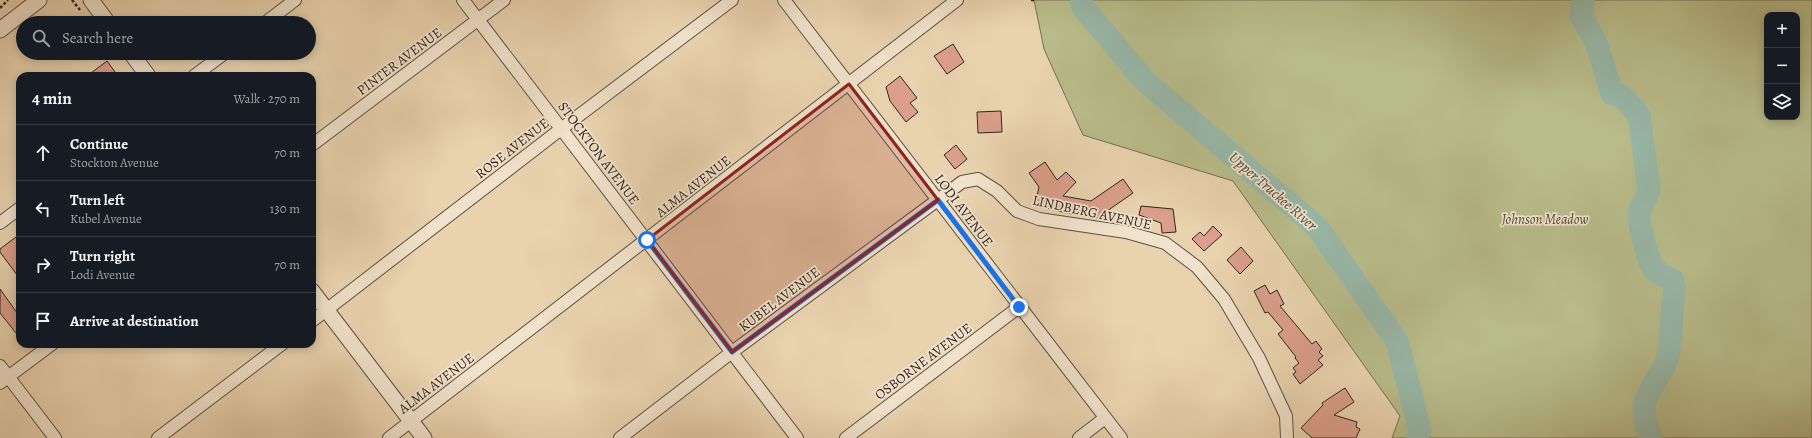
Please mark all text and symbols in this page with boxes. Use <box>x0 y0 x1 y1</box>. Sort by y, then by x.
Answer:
map controls <box>1764 12 1800 120</box>
button: + <box>1764 12 1800 48</box>
search box <box>16 16 316 60</box>
street label: PINTER AVENUE <box>353 23 446 100</box>
icon: search <box>30 27 52 49</box>
text: Search here <box>62 28 133 48</box>
button: − <box>1764 48 1800 84</box>
button: layers <box>1764 84 1800 120</box>
text: 4 min <box>32 87 72 110</box>
text: Walk · 270 m <box>234 90 300 107</box>
street label: STOCKTON AVENUE <box>554 98 644 209</box>
street label: ROSE AVENUE <box>471 114 553 183</box>
text: Continue <box>70 134 128 154</box>
icon: ahead <box>32 142 54 164</box>
text: 70 m <box>274 144 300 161</box>
water label: Upper Truckee River <box>1225 147 1322 235</box>
street label: ALMA AVENUE <box>651 151 735 222</box>
text: Stockton Avenue <box>70 154 159 171</box>
street label: LODI AVENUE <box>930 170 997 251</box>
text: Turn left <box>70 190 125 210</box>
street label: LINDBERG AVENUE <box>1031 191 1153 234</box>
icon: left <box>32 198 54 220</box>
text: 130 m <box>270 200 300 217</box>
text: Kubel Avenue <box>70 210 142 227</box>
park label: Johnson Meadow <box>1501 210 1588 229</box>
route start <box>638 231 656 249</box>
text: Turn right <box>70 246 135 266</box>
icon: right <box>32 254 54 276</box>
text: 70 m <box>274 256 300 273</box>
street label: KUBEL AVENUE <box>735 263 824 336</box>
text: Lodi Avenue <box>70 266 135 283</box>
route end <box>1010 298 1028 316</box>
icon: arrive <box>32 310 54 332</box>
text: Arrive at destination <box>70 311 199 331</box>
street label: OSBORNE AVENUE <box>871 319 976 404</box>
street label: ALMA AVENUE <box>394 349 478 419</box>

